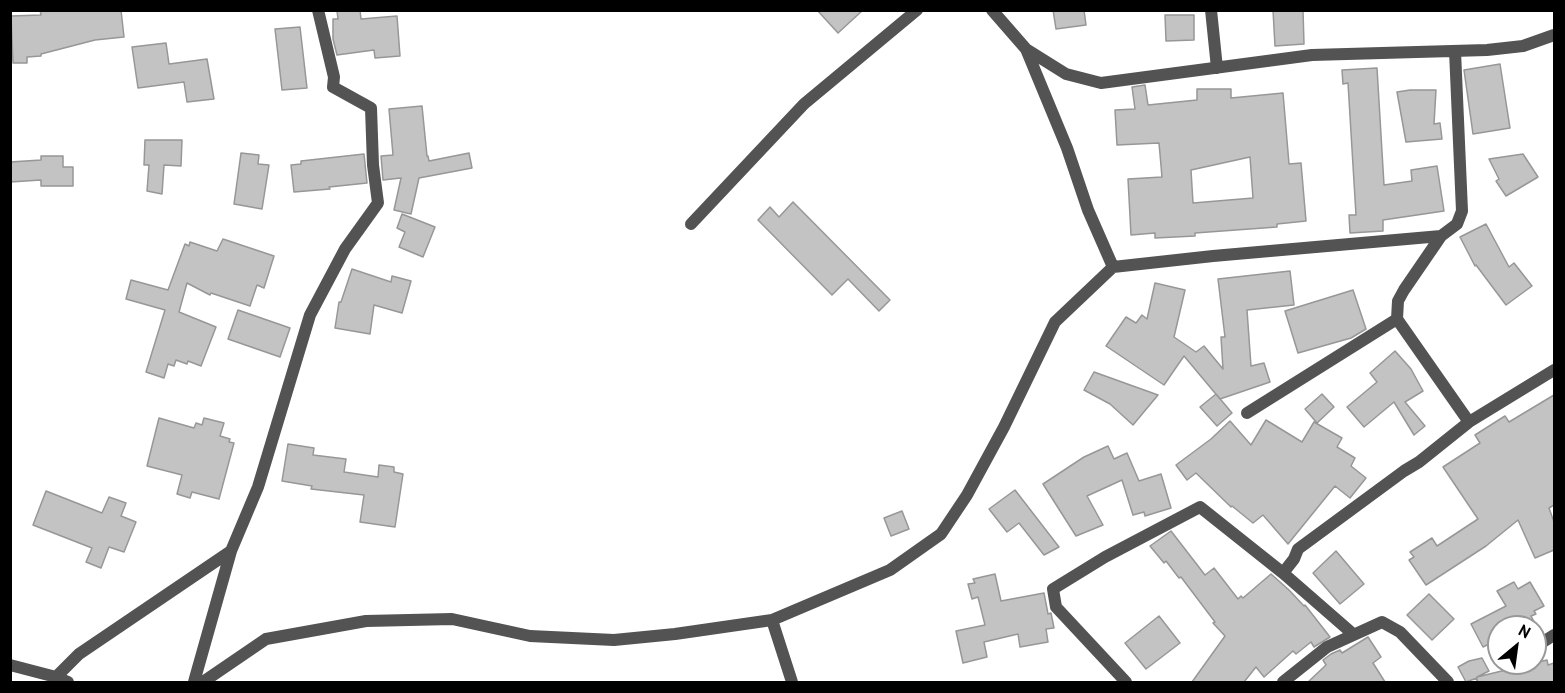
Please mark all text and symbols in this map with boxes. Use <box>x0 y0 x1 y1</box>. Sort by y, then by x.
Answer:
north arrow <box>1487 615 1547 675</box>
text: N <box>1515 620 1534 642</box>

